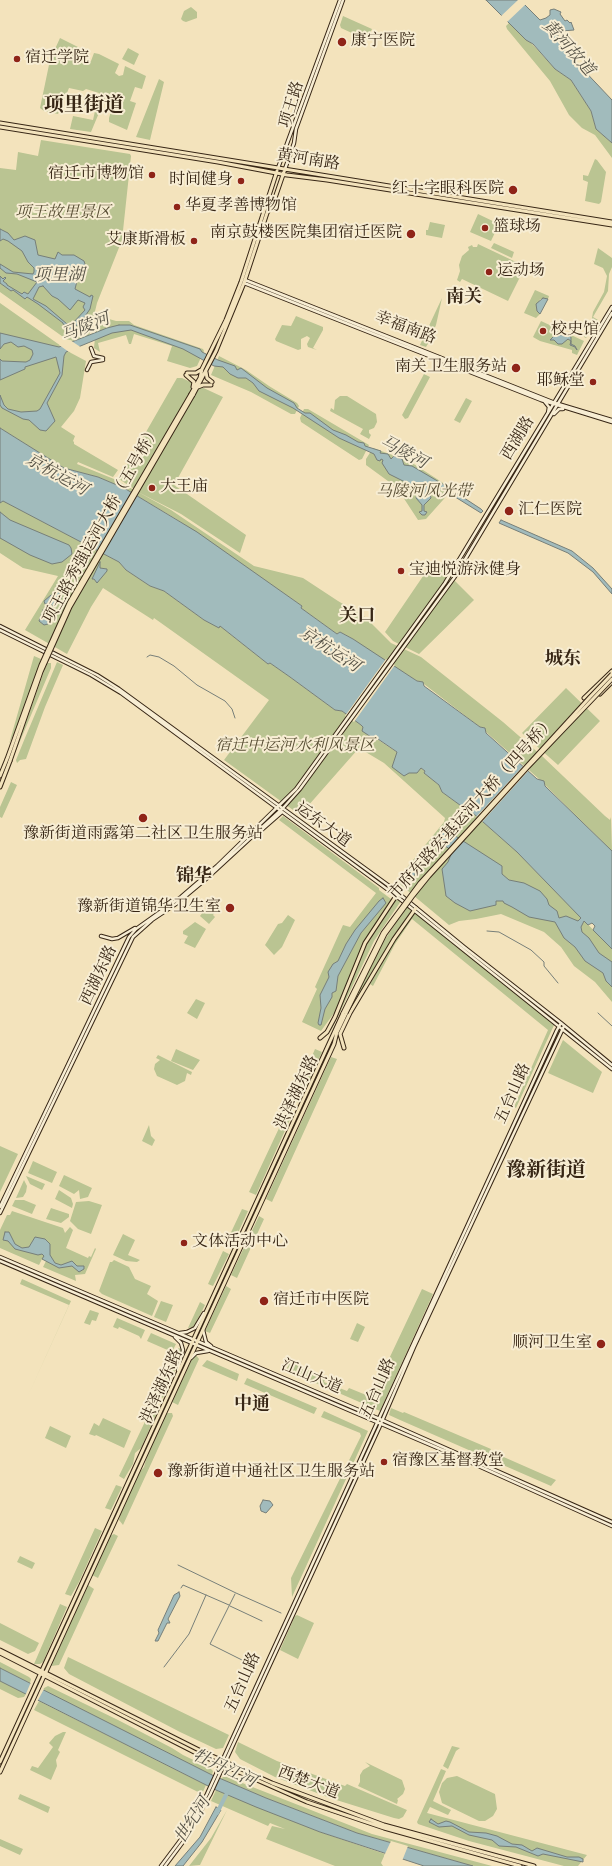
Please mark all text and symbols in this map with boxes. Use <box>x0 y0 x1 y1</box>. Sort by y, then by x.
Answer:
water label: 黄河故道 <box>537 17 597 81</box>
place label: 康宁医院 <box>351 32 415 52</box>
marker: 康宁医院 <box>336 36 348 48</box>
place label: 宿迁学院 <box>25 49 89 69</box>
marker: 宿迁学院 <box>12 54 22 64</box>
street label: 项王路 <box>277 79 309 131</box>
district label: 项里街道 <box>44 95 124 119</box>
street label: 黄河南路 <box>275 147 341 175</box>
place label: 宿迁市博物馆 <box>48 165 144 185</box>
marker: 宿迁市博物馆 <box>147 170 157 180</box>
place label: 时间健身 <box>169 171 233 191</box>
marker: 时间健身 <box>236 176 246 186</box>
place label: 红十字眼科医院 <box>392 180 504 200</box>
marker: 红十字眼科医院 <box>507 184 519 196</box>
place label: 华夏孝善博物馆 <box>185 197 297 217</box>
marker: 华夏孝善博物馆 <box>172 202 182 212</box>
park label: 项王故里景区 <box>15 204 111 224</box>
place label: 篮球场 <box>493 218 541 238</box>
marker: 篮球场 <box>480 223 490 233</box>
place label: 南京鼓楼医院集团宿迁医院 <box>210 224 402 244</box>
marker: 南京鼓楼医院集团宿迁医院 <box>405 228 417 240</box>
place label: 艾康斯滑板 <box>106 231 186 251</box>
marker: 艾康斯滑板 <box>189 236 199 246</box>
place label: 运动场 <box>497 262 545 282</box>
water label: 项里湖 <box>34 267 84 287</box>
marker: 运动场 <box>484 267 494 277</box>
district label: 南关 <box>446 288 482 310</box>
street label: 幸福南路 <box>372 309 438 349</box>
water label: 马陵河 <box>59 310 113 348</box>
place label: 校史馆 <box>551 321 599 341</box>
marker: 校史馆 <box>538 326 548 336</box>
place label: 南关卫生服务站 <box>395 358 507 378</box>
marker: 南关卫生服务站 <box>510 362 522 374</box>
place label: 耶稣堂 <box>537 372 585 392</box>
marker: 耶稣堂 <box>588 377 598 387</box>
street label: 西湖路 <box>498 413 540 465</box>
street label: 项王路秀强运河大桥（五号桥） <box>40 422 166 628</box>
water label: 马陵河 <box>376 433 430 475</box>
water label: 京杭运河 <box>21 451 91 501</box>
place label: 大王庙 <box>160 478 208 498</box>
marker: 大王庙 <box>147 483 157 493</box>
park label: 马陵河风光带 <box>376 483 472 503</box>
place label: 汇仁医院 <box>518 501 582 521</box>
marker: 汇仁医院 <box>503 505 515 517</box>
place label: 宝迪悦游泳健身 <box>409 561 521 581</box>
marker: 宝迪悦游泳健身 <box>396 566 406 576</box>
district label: 关口 <box>339 607 375 629</box>
water label: 京杭运河 <box>295 624 363 678</box>
district label: 城东 <box>545 650 581 672</box>
street label: 市府东路宏基运河大桥（四号桥） <box>386 713 560 905</box>
park label: 宿迁中运河水利风景区 <box>215 737 375 757</box>
street label: 运东大道 <box>290 799 354 853</box>
marker: 豫新街道雨露第二社区卫生服务站 <box>137 812 149 824</box>
place label: 豫新街道雨露第二社区卫生服务站 <box>23 825 263 845</box>
district label: 锦华 <box>176 867 212 889</box>
place label: 豫新街道锦华卫生室 <box>77 898 221 918</box>
marker: 豫新街道锦华卫生室 <box>224 902 236 914</box>
street label: 西湖东路 <box>78 943 122 1009</box>
street label: 洪泽湖东路 <box>272 1053 324 1133</box>
street label: 五台山路 <box>492 1061 536 1127</box>
district label: 豫新街道 <box>506 1160 586 1184</box>
place label: 文体活动中心 <box>192 1233 288 1253</box>
marker: 文体活动中心 <box>179 1238 189 1248</box>
place label: 宿迁市中医院 <box>273 1291 369 1311</box>
marker: 宿迁市中医院 <box>258 1295 270 1307</box>
place label: 顺河卫生室 <box>512 1334 592 1354</box>
marker: 顺河卫生室 <box>595 1338 607 1350</box>
street label: 洪泽湖东路 <box>138 1347 188 1427</box>
street label: 五台山路 <box>357 1356 401 1422</box>
street label: 江山大道 <box>278 1357 344 1399</box>
district label: 中通 <box>234 1395 270 1417</box>
place label: 宿豫区基督教堂 <box>392 1452 504 1472</box>
marker: 宿豫区基督教堂 <box>379 1457 389 1467</box>
place label: 豫新街道中通社区卫生服务站 <box>167 1463 375 1483</box>
marker: 豫新街道中通社区卫生服务站 <box>152 1467 164 1479</box>
street label: 五台山路 <box>222 1650 266 1716</box>
water label: 牡丹江河 <box>189 1746 259 1794</box>
street label: 西楚大道 <box>275 1764 341 1804</box>
water label: 世纪河 <box>172 1794 216 1848</box>

